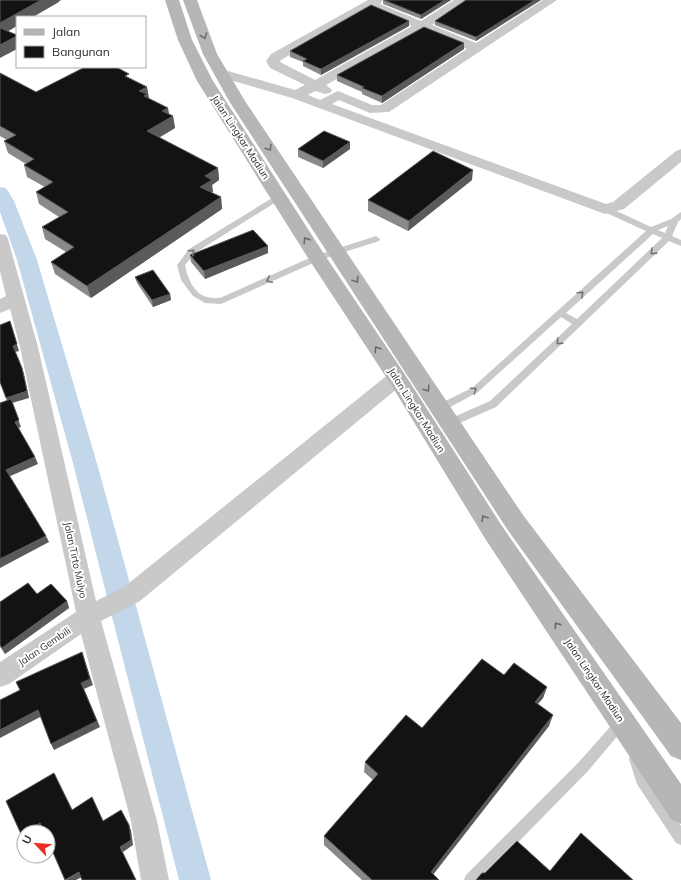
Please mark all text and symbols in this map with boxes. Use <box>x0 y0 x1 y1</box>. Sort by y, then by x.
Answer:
legend <box>16 16 146 68</box>
text: Jalan <box>52 24 80 39</box>
one-way arrow <box>199 33 207 40</box>
text: Bangunan <box>52 44 110 59</box>
street label: Jalan Lingkar Madiun <box>208 93 273 182</box>
one-way arrow <box>264 144 271 151</box>
one-way arrow <box>303 237 311 244</box>
one-way arrow <box>650 247 658 255</box>
one-way arrow <box>187 250 195 257</box>
one-way arrow <box>266 275 273 283</box>
one-way arrow <box>351 276 359 283</box>
one-way arrow <box>576 291 584 299</box>
one-way arrow <box>556 337 563 344</box>
one-way arrow <box>375 346 382 353</box>
street label: Jalan Lingkar Madiun <box>385 365 448 455</box>
one-way arrow <box>422 385 430 392</box>
one-way arrow <box>470 387 477 394</box>
one-way arrow <box>482 515 489 522</box>
street label: Jalan Tirto Mulyo <box>61 521 90 600</box>
one-way arrow <box>555 623 562 630</box>
street label: Jalan Gembili <box>15 624 73 669</box>
street label: Jalan Lingkar Madiun <box>562 636 627 725</box>
north arrow <box>16 824 56 864</box>
text: U <box>19 833 35 846</box>

